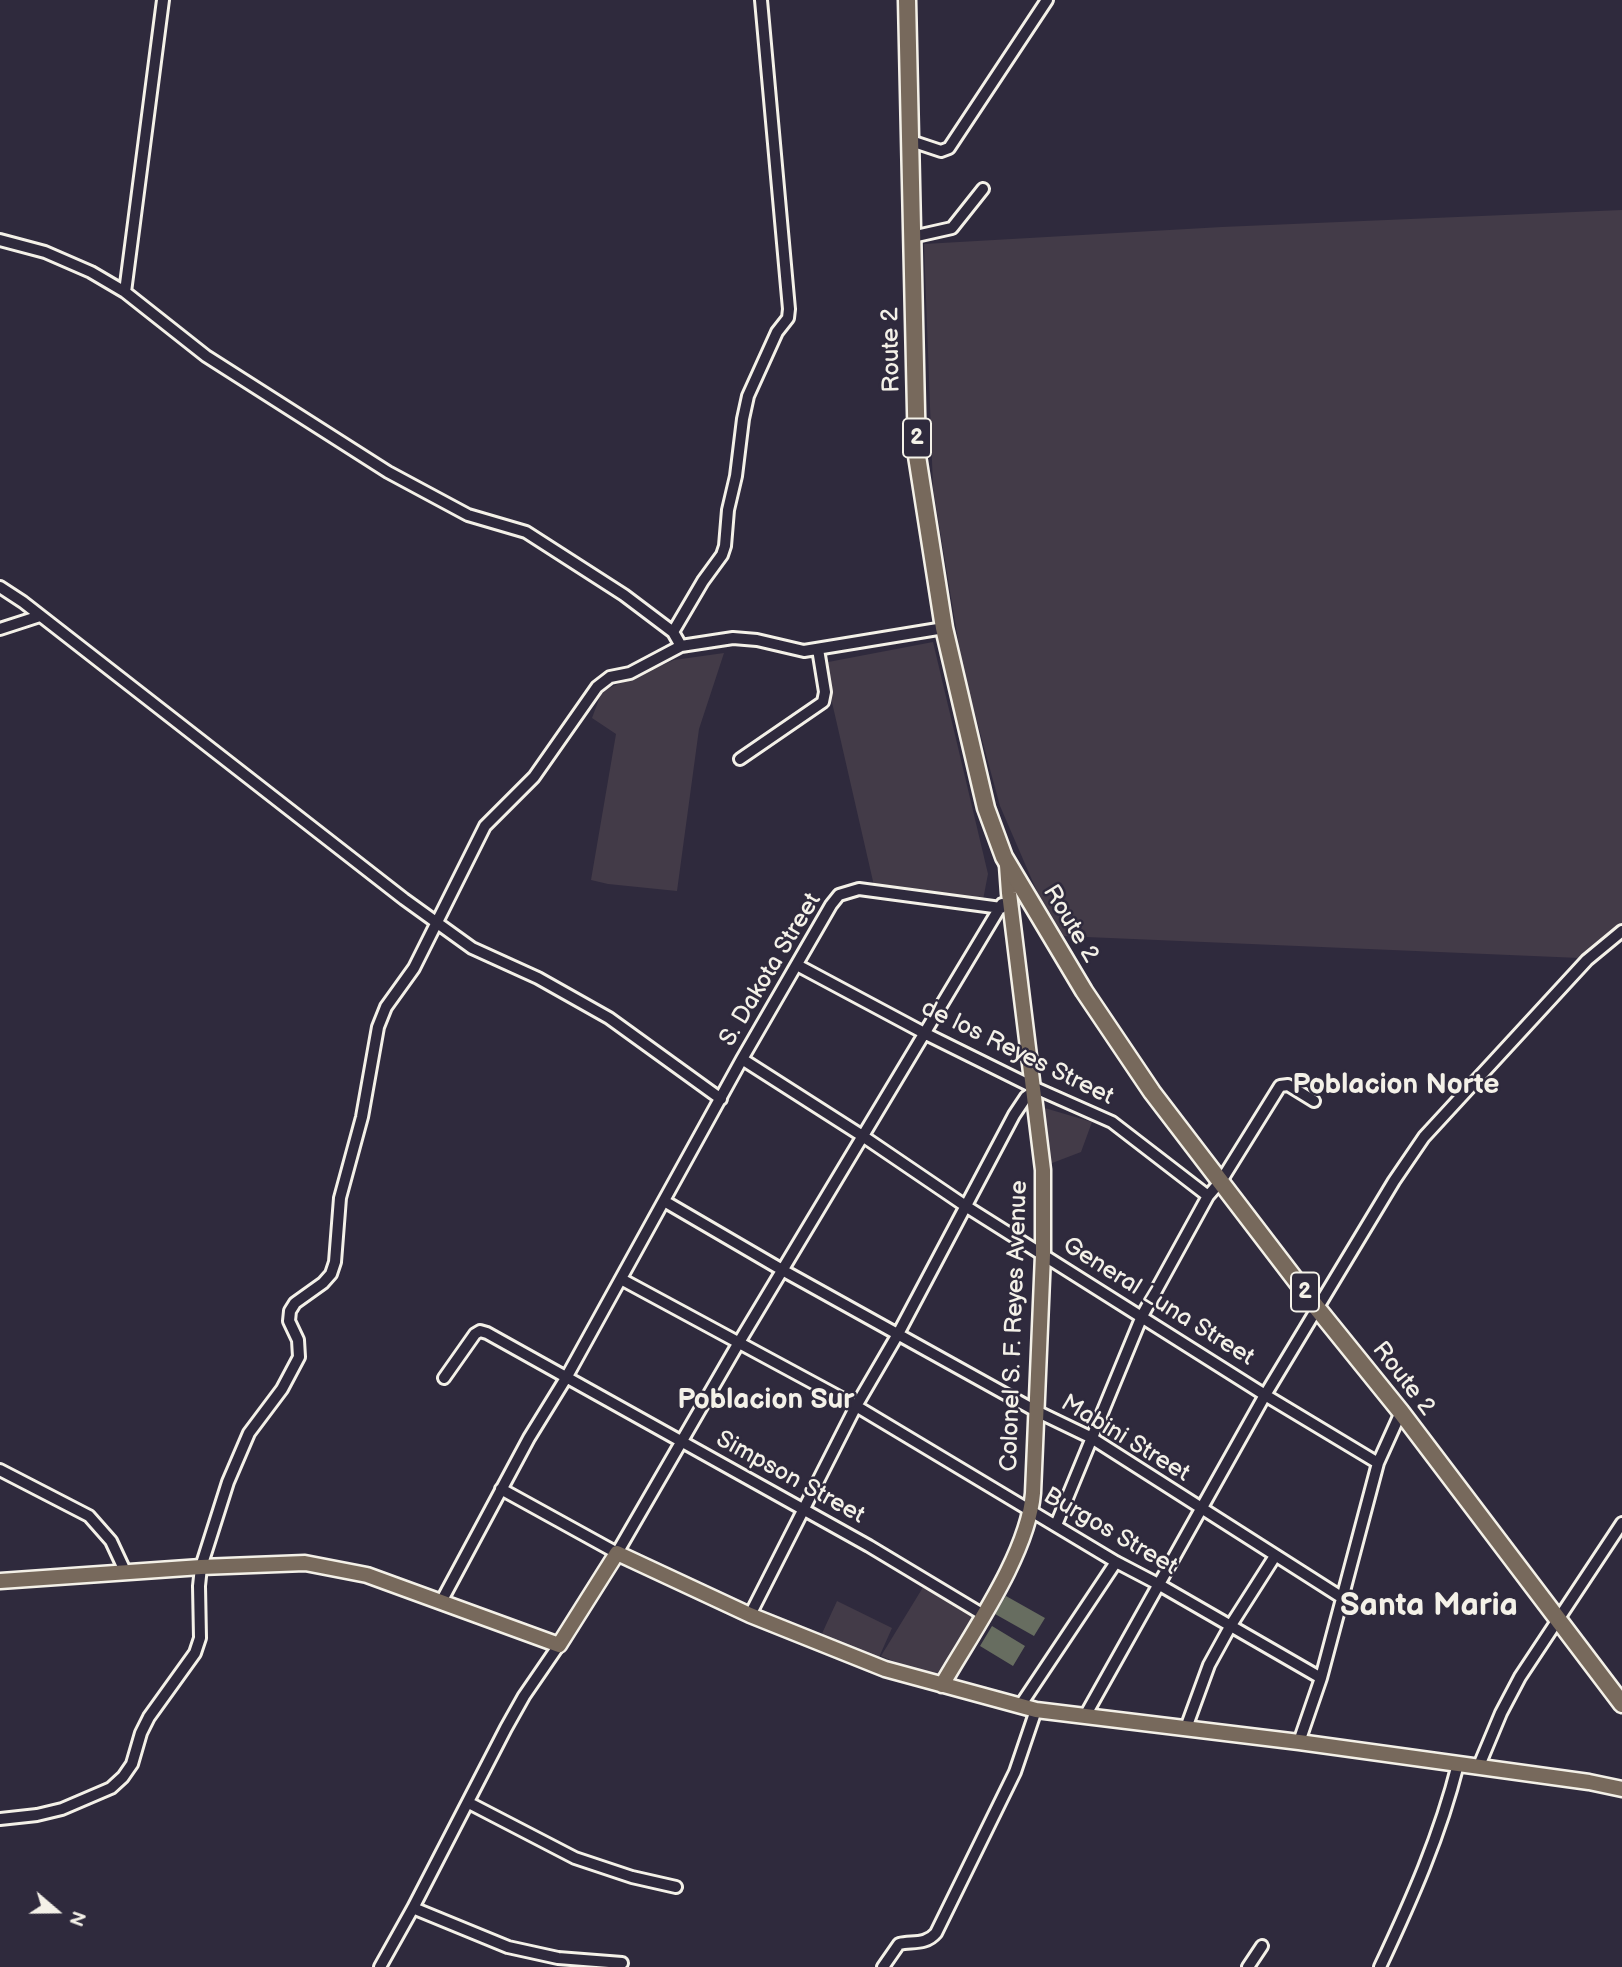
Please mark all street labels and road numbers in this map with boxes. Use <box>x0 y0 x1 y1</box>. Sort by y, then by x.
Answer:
street label: Route 2 <box>877 307 907 393</box>
road number: 2 <box>903 418 931 458</box>
street label: Route 2 <box>1036 880 1104 968</box>
street label: S. Dakota Street <box>714 888 828 1052</box>
street label: de los Reyes Street <box>916 994 1118 1112</box>
street label: Colonel S. F. Reyes Avenue <box>996 1180 1034 1472</box>
street label: General Luna Street <box>1057 1231 1259 1373</box>
road number: 2 <box>1291 1273 1319 1312</box>
street label: Route 2 <box>1365 1337 1441 1421</box>
street label: Mabini Street <box>1055 1389 1195 1489</box>
street label: Simpson Street <box>711 1425 869 1531</box>
street label: Burgos Street <box>1038 1482 1182 1582</box>

